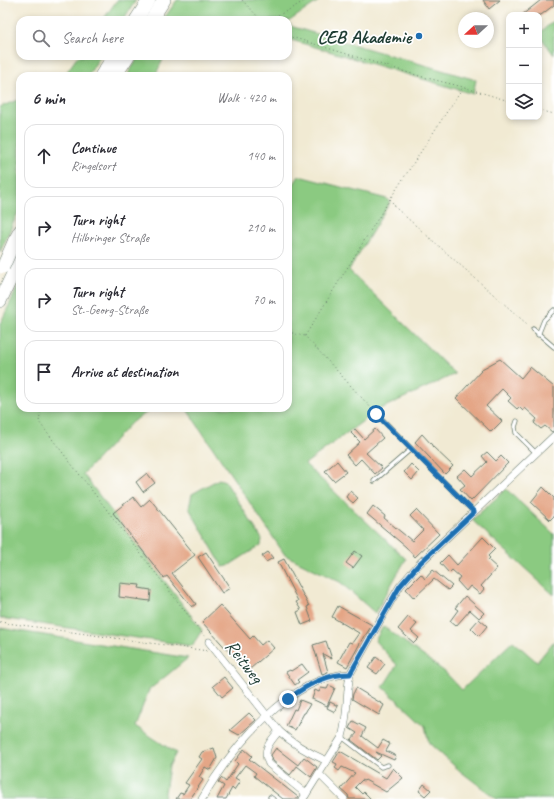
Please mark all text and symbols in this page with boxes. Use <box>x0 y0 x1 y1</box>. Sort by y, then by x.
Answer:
north arrow <box>458 12 494 48</box>
map controls <box>506 12 542 120</box>
button: + <box>506 12 542 48</box>
search box <box>16 16 292 60</box>
place label: CEB Akademie <box>317 25 413 49</box>
icon: search <box>30 27 52 49</box>
text: Search here <box>62 29 123 48</box>
marker: CEB Akademie <box>414 31 424 41</box>
button: − <box>506 48 542 84</box>
button: layers <box>506 84 542 120</box>
text: 6 min <box>32 88 65 109</box>
text: Walk · 420 m <box>217 90 276 106</box>
text: Continue <box>71 139 116 158</box>
icon: ahead <box>33 145 55 167</box>
text: 140 m <box>247 148 275 164</box>
text: Ringelsort <box>71 158 115 174</box>
text: Turn right <box>71 211 124 230</box>
icon: right <box>33 217 55 239</box>
text: 210 m <box>247 220 275 236</box>
text: Hilbringer Straße <box>71 230 149 246</box>
text: Turn right <box>71 283 124 302</box>
icon: right <box>33 289 55 311</box>
text: 70 m <box>253 292 275 308</box>
text: St.-Georg-Straße <box>71 302 148 318</box>
icon: arrive <box>33 361 55 383</box>
text: Arrive at destination <box>71 363 178 382</box>
route start <box>367 405 385 423</box>
street label: Reitweg <box>220 635 269 689</box>
route end <box>279 690 297 708</box>

